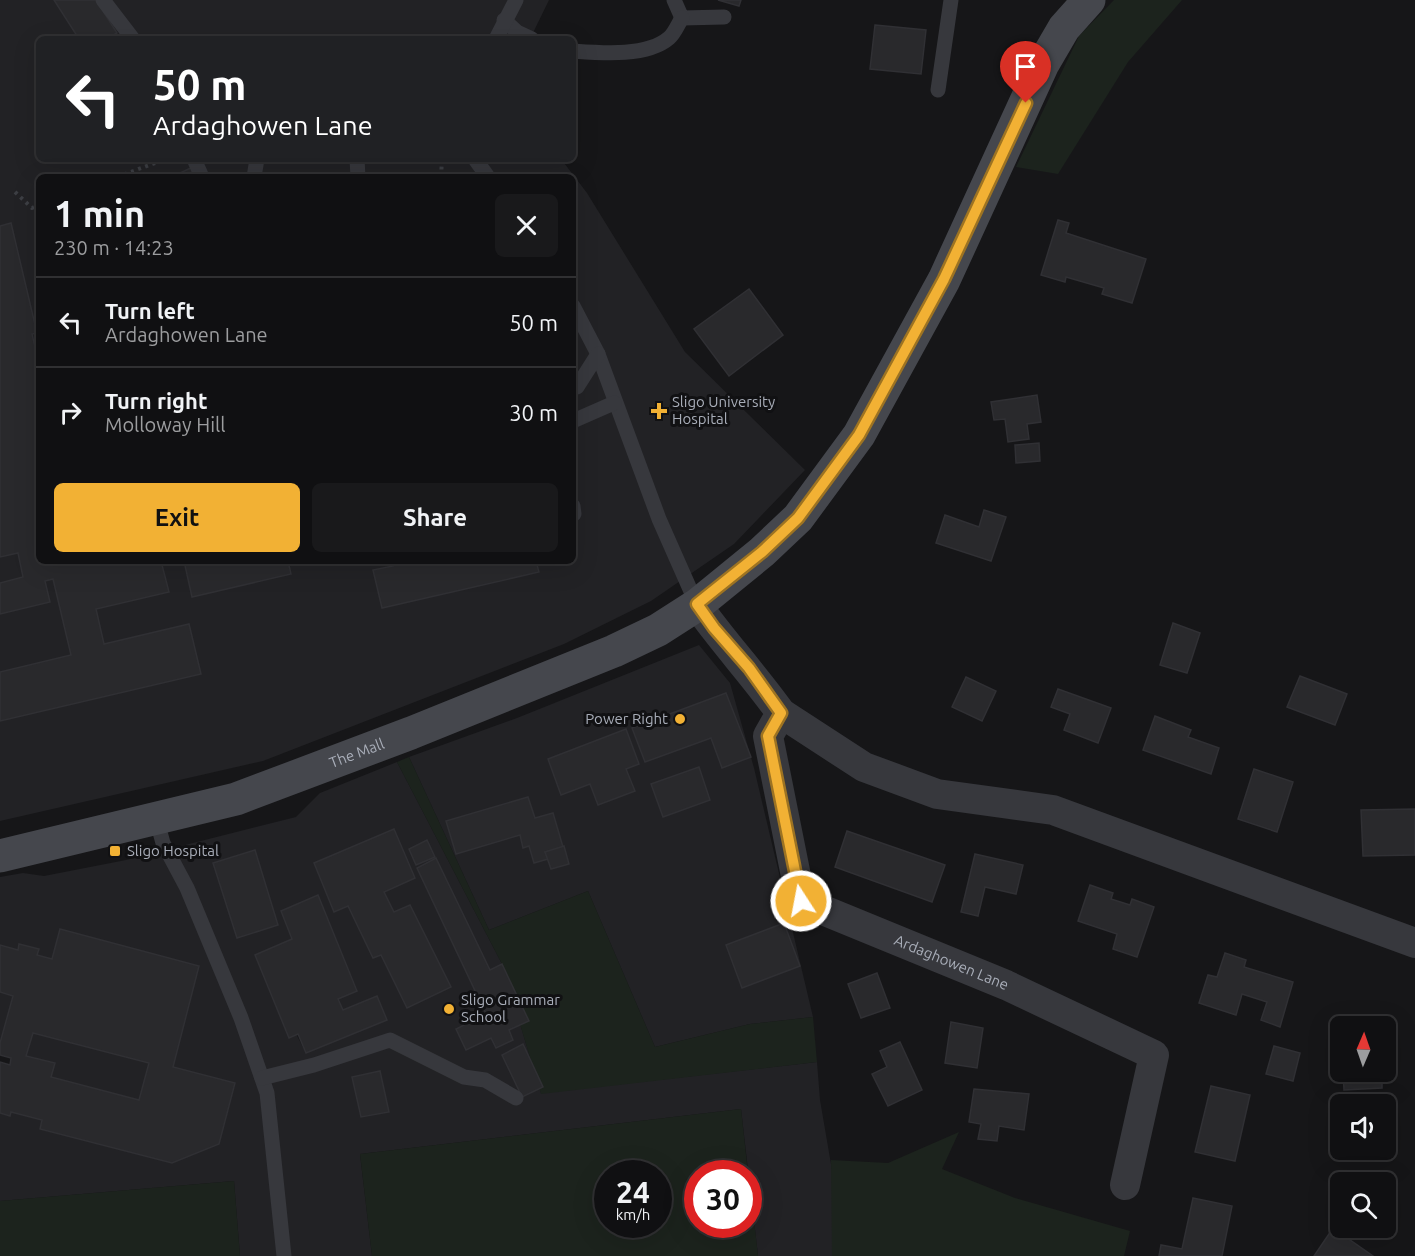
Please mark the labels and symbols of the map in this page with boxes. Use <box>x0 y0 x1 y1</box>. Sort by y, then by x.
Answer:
pin <box>1000 41 1051 103</box>
place label: Sligo University Hospital <box>672 393 775 427</box>
marker: Sligo University Hospital <box>650 402 668 420</box>
place label: Power Right <box>585 710 668 727</box>
marker: Power Right <box>673 712 687 726</box>
street label: The Mall <box>327 735 387 771</box>
place label: Sligo Hospital <box>127 842 219 859</box>
marker: Sligo Hospital <box>108 844 122 858</box>
position arrow <box>769 869 833 933</box>
street label: Ardaghowen Lane <box>892 931 1011 993</box>
place label: Sligo Grammar School <box>461 991 560 1025</box>
marker: Sligo Grammar School <box>442 1002 456 1016</box>
north arrow <box>1330 1016 1396 1082</box>
speed limit sign: 30 <box>684 1160 762 1238</box>

